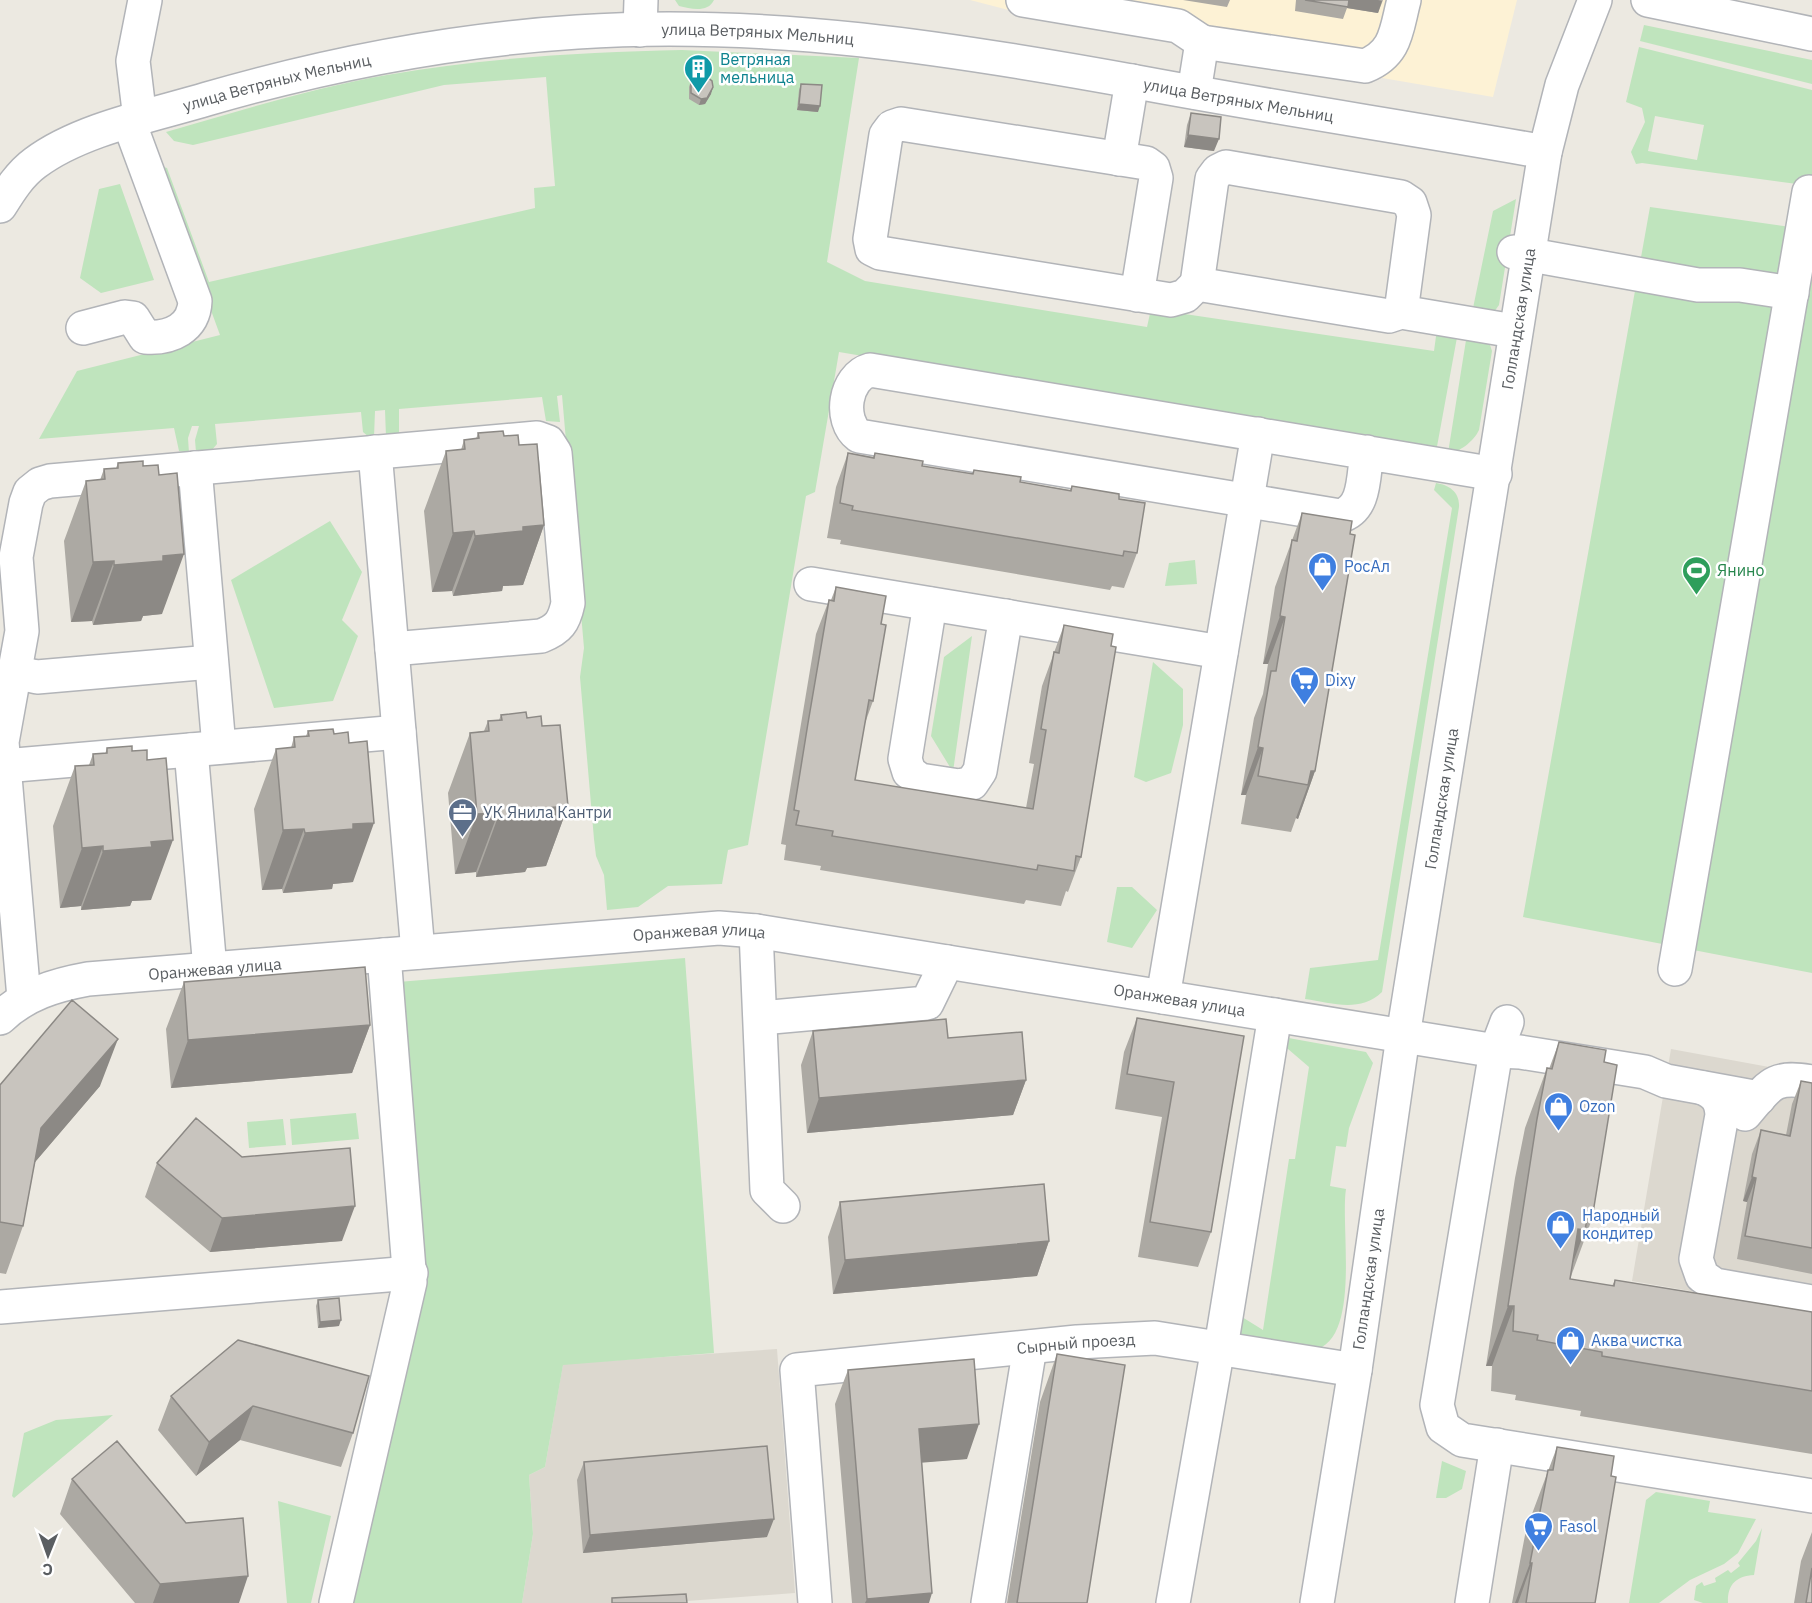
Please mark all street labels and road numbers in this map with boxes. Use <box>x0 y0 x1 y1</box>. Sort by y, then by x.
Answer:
street label: улица Ветряных Мельниц <box>661 19 856 49</box>
street label: улица Ветряных Мельниц <box>180 49 373 115</box>
street label: улица Ветряных Мельниц <box>1142 73 1336 126</box>
street label: Голландская улица <box>1497 246 1539 391</box>
street label: Голландская улица <box>1420 726 1462 871</box>
street label: Оранжевая улица <box>632 918 768 945</box>
street label: Оранжевая улица <box>147 953 283 984</box>
street label: Оранжевая улица <box>1112 979 1248 1020</box>
street label: Голландская улица <box>1348 1206 1388 1351</box>
street label: Сырный проезд <box>1016 1329 1136 1358</box>

